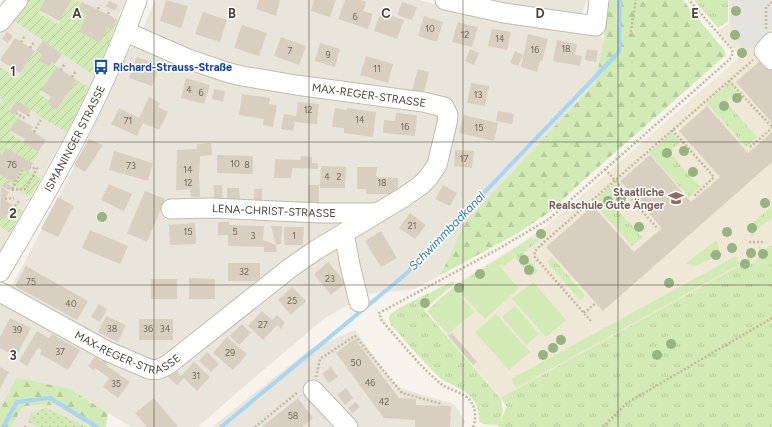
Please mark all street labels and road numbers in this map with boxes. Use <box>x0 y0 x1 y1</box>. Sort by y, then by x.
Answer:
street label: MAX-REGER-STRASSE <box>311 81 427 110</box>
street label: ISMANINGER STRASSE <box>42 83 108 194</box>
street label: LENA-CHRIST-STRASSE <box>212 202 336 220</box>
street label: MAX-REGER-STRASSE <box>72 328 183 377</box>

